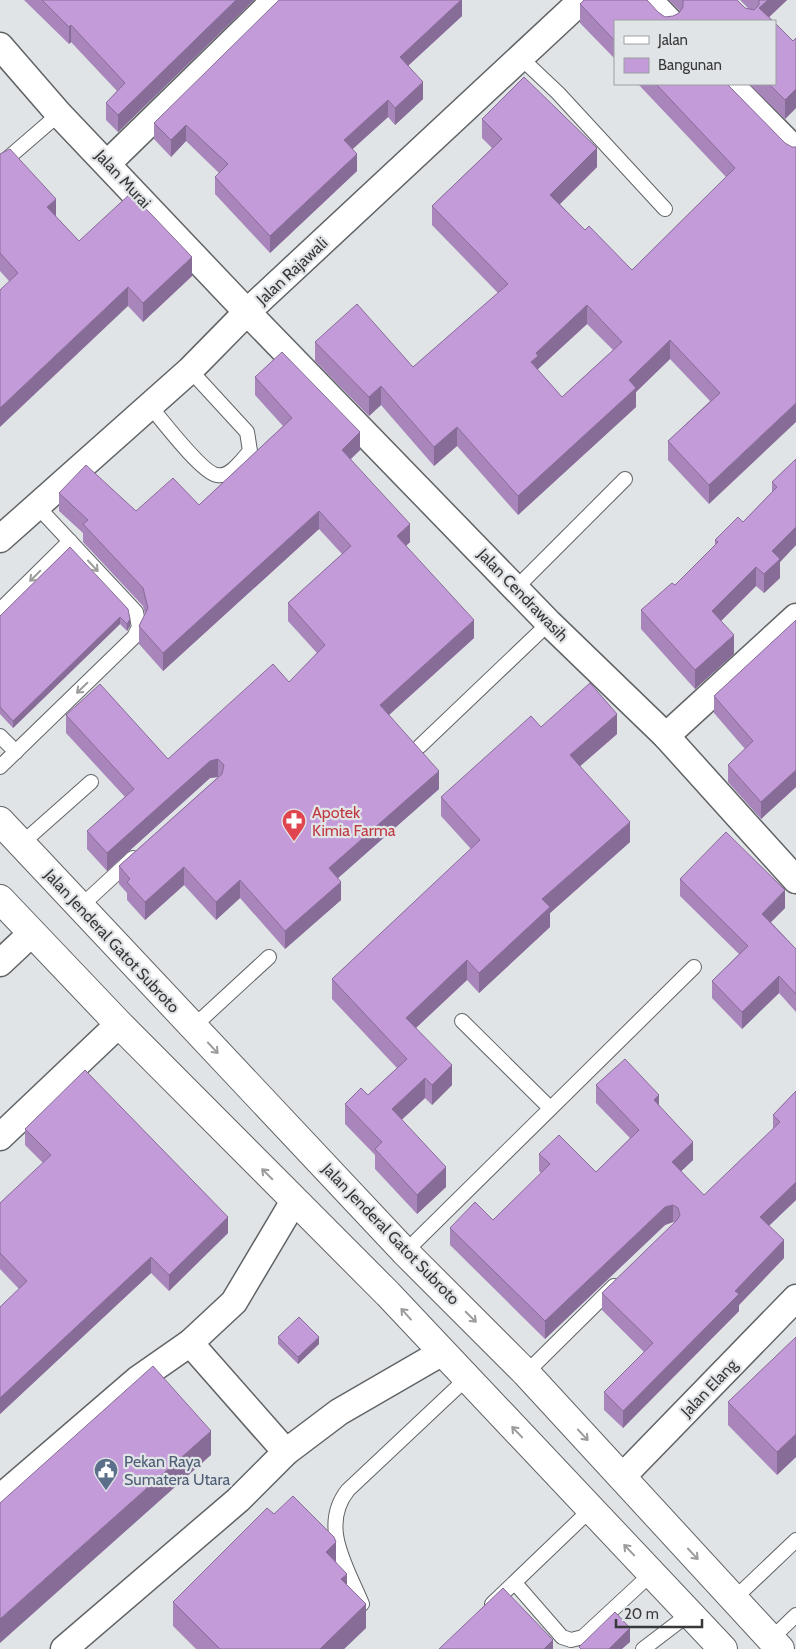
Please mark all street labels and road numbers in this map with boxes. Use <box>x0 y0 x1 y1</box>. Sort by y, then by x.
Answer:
street label: Jalan Murai <box>91 145 155 212</box>
street label: Jalan Rajawali <box>252 233 331 309</box>
street label: Jalan Cendrawasih <box>473 544 572 645</box>
street label: Jalan Jenderal Gatot Subroto <box>40 865 184 1017</box>
street label: Jalan Jenderal Gatot Subroto <box>318 1159 464 1309</box>
street label: Jalan Elang <box>676 1354 742 1422</box>

